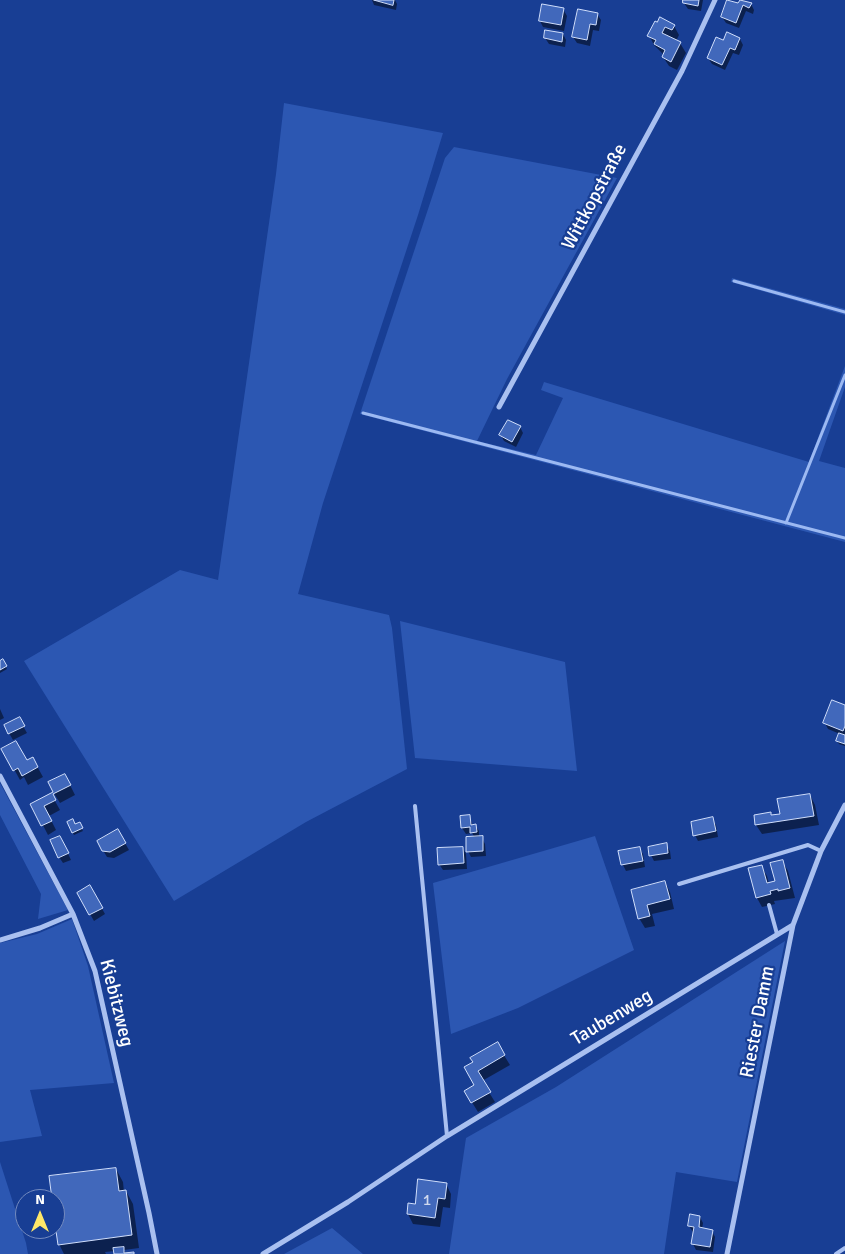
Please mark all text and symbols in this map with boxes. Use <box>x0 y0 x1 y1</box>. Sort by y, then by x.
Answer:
street label: Wittkopstraße <box>558 140 632 254</box>
street label: Kiebitzweg <box>94 957 138 1049</box>
street label: Riester Damm <box>736 964 780 1080</box>
street label: Taubenweg <box>567 985 657 1051</box>
north arrow <box>15 1189 65 1239</box>
text: N <box>35 1191 45 1208</box>
house number: 1 <box>423 1191 431 1211</box>

